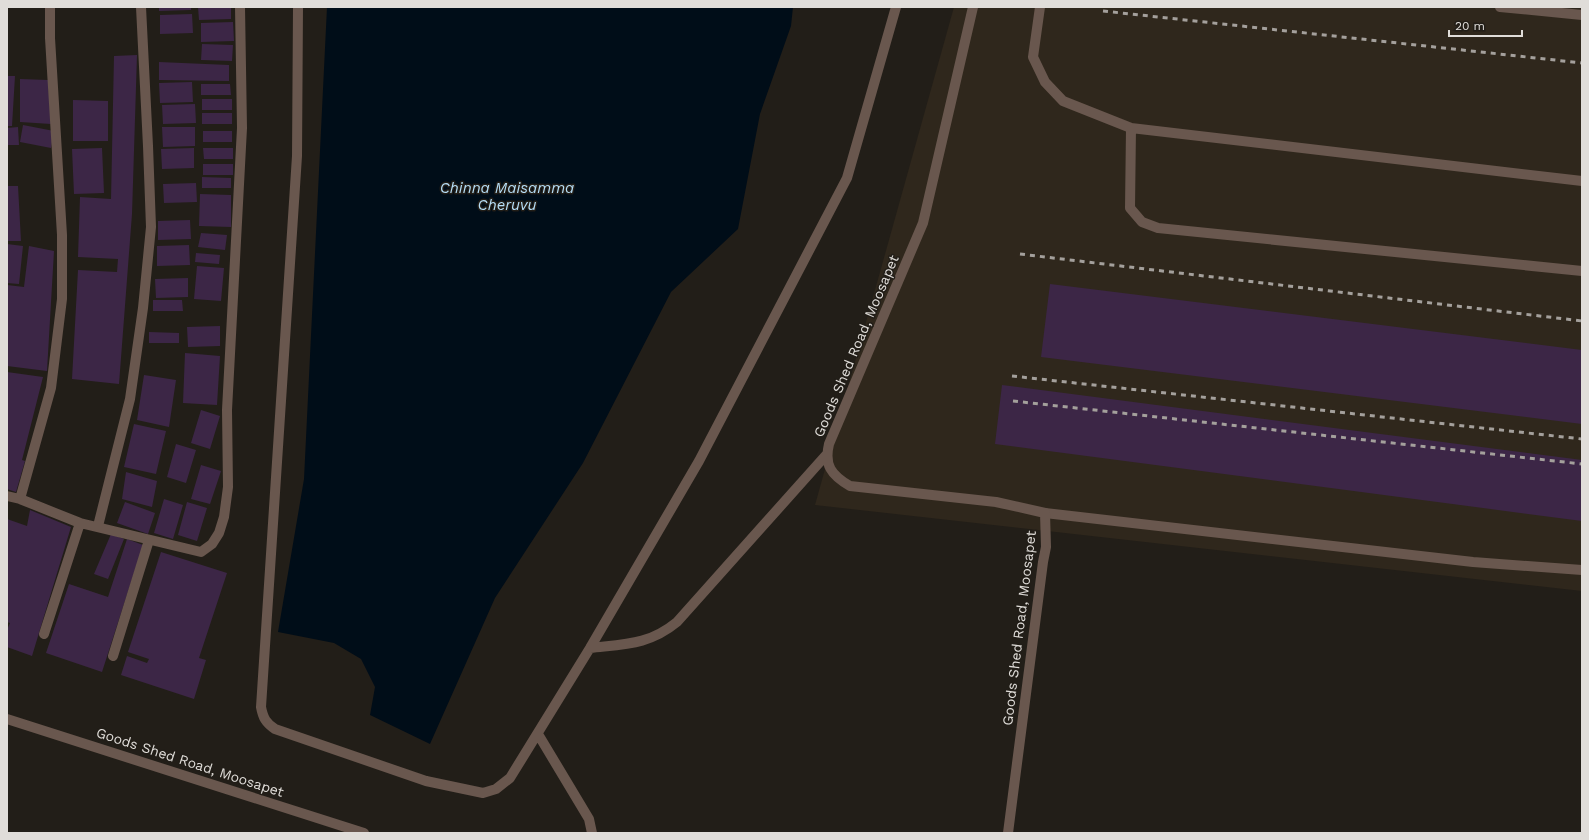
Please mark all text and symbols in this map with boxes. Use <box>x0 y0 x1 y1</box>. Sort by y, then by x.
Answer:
scale bar <box>1449 12 1522 38</box>
text: 20 m <box>1455 19 1485 33</box>
water label: Chinna Maisamma Cheruvu <box>440 179 574 214</box>
street label: Goods Shed Road, Moosapet <box>810 252 902 439</box>
street label: Goods Shed Road, Moosapet <box>999 529 1039 726</box>
street label: Goods Shed Road, Moosapet <box>94 724 286 800</box>

